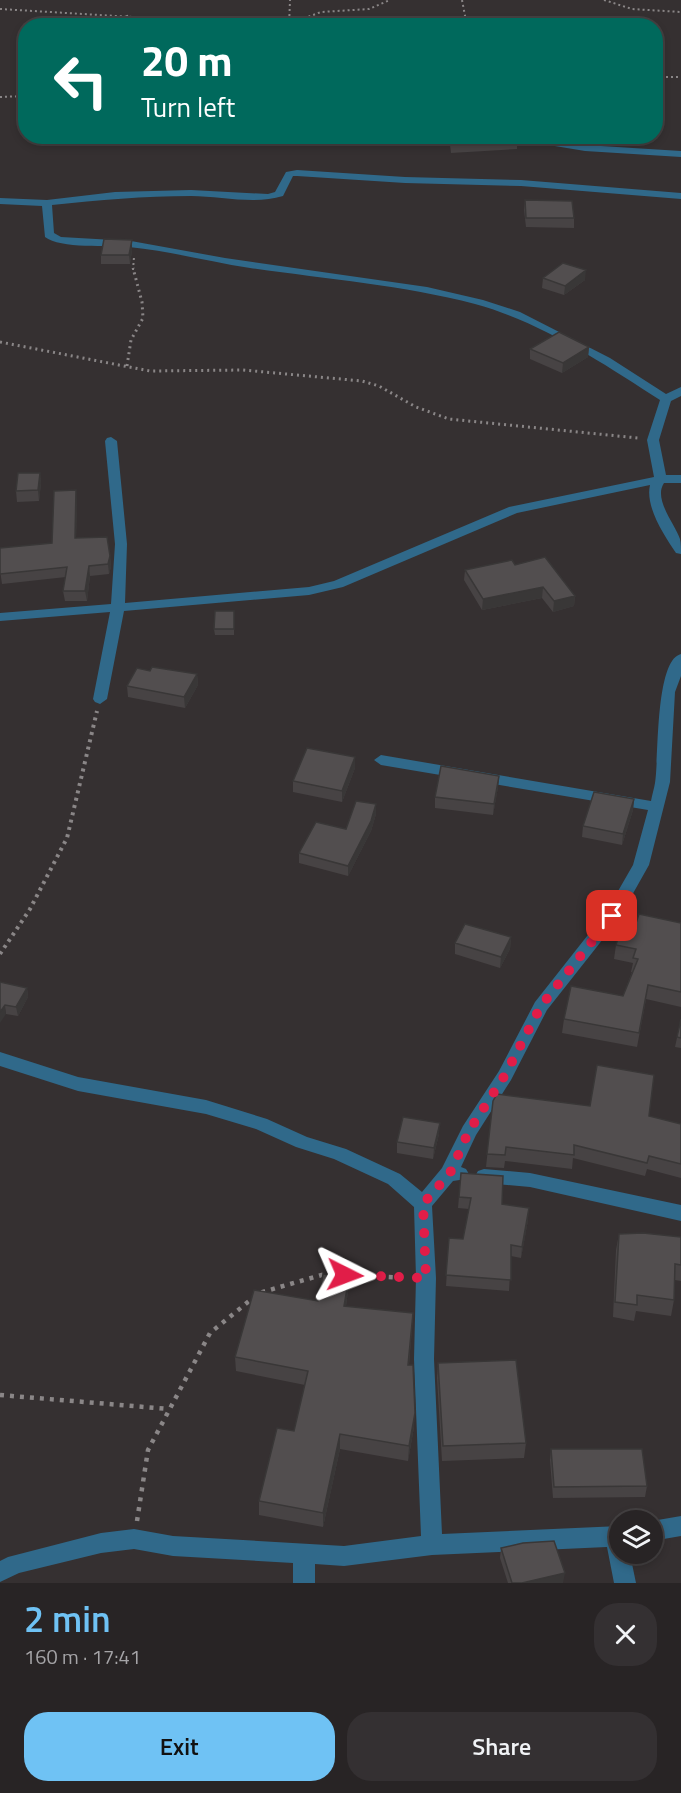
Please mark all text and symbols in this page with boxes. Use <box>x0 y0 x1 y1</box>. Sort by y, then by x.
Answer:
text: 20 m <box>141 28 233 92</box>
icon: left <box>42 42 120 120</box>
text: Turn left <box>141 86 235 127</box>
pin <box>586 890 637 941</box>
icon: arrive <box>595 899 628 932</box>
position arrow <box>313 1243 377 1307</box>
map controls <box>609 1510 663 1564</box>
button: layers <box>609 1510 663 1564</box>
text: 2 min <box>24 1591 111 1646</box>
button: close <box>594 1603 657 1666</box>
text: 160 m · 17:41 <box>24 1641 141 1672</box>
button: Exit <box>24 1712 335 1781</box>
button: Share <box>347 1712 657 1781</box>

